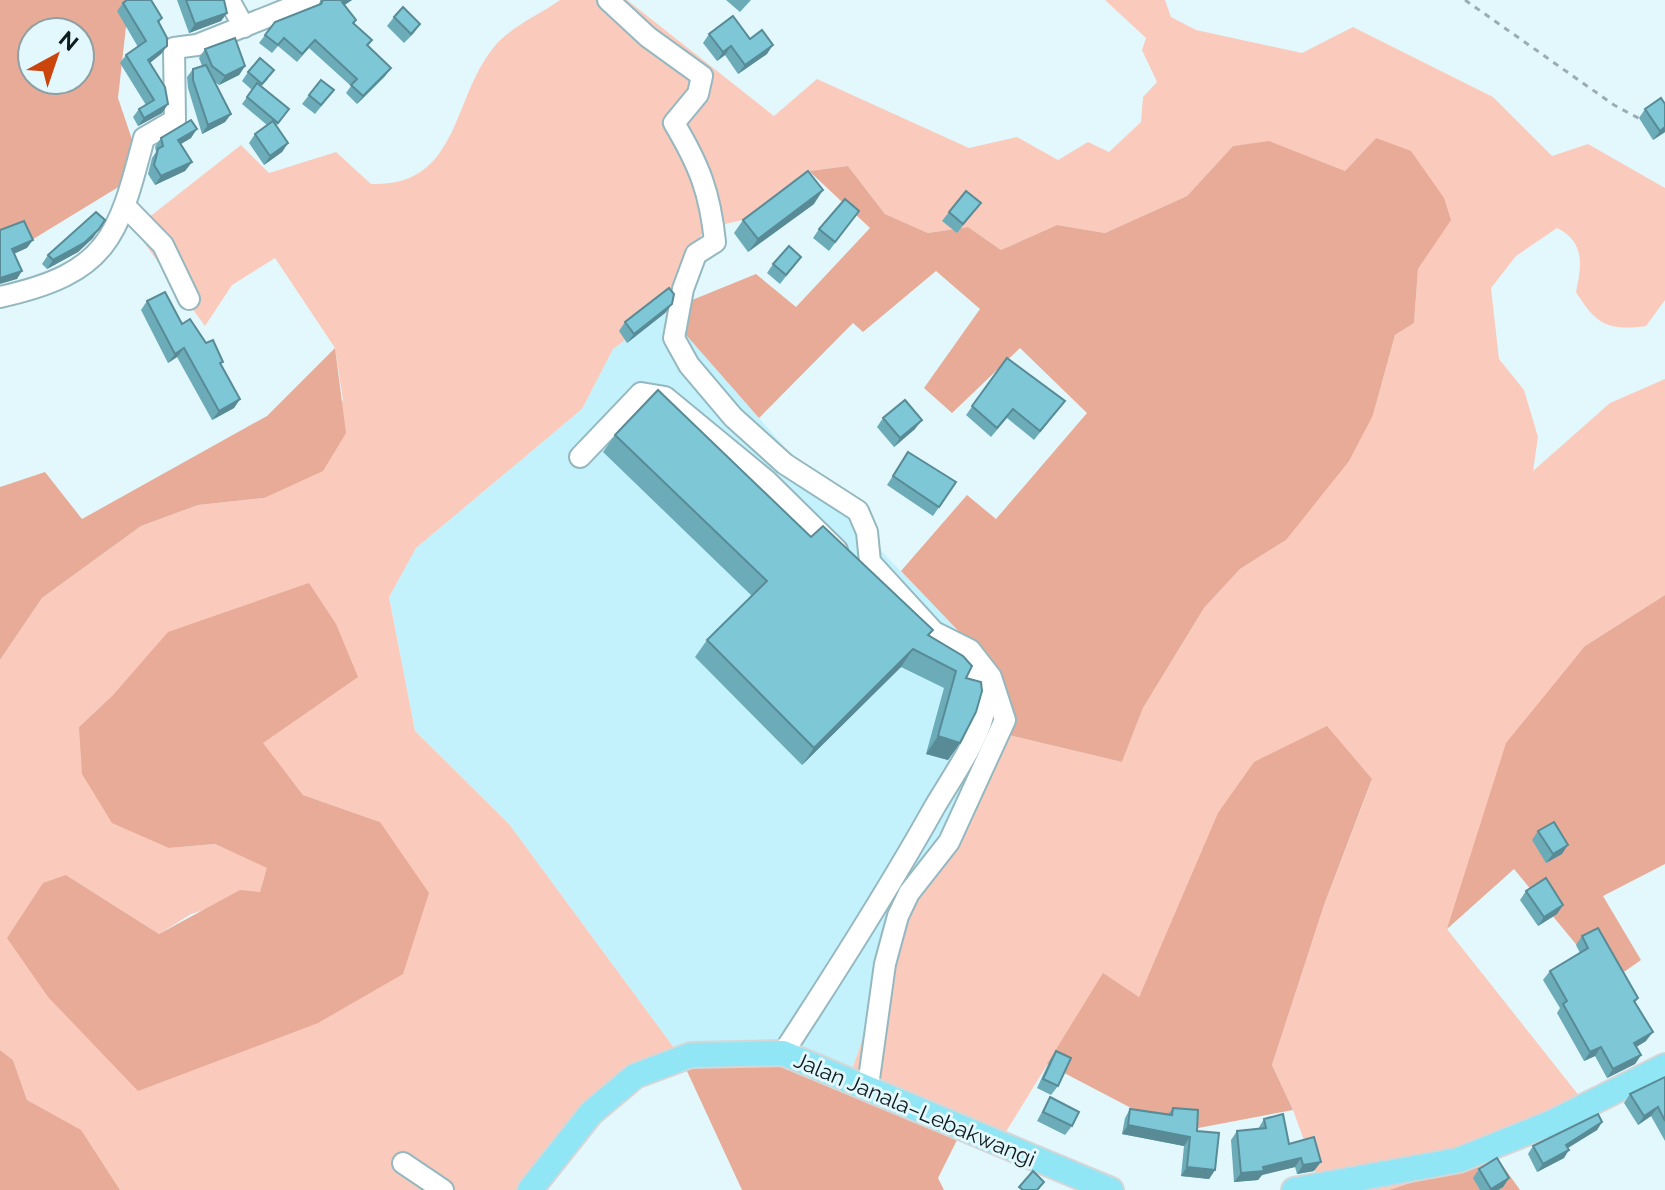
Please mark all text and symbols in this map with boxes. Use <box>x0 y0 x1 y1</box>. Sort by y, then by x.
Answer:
north arrow <box>16 16 96 96</box>
text: N <box>54 25 84 56</box>
street label: Jalan Janala–Lebakwangi <box>791 1046 1039 1172</box>

